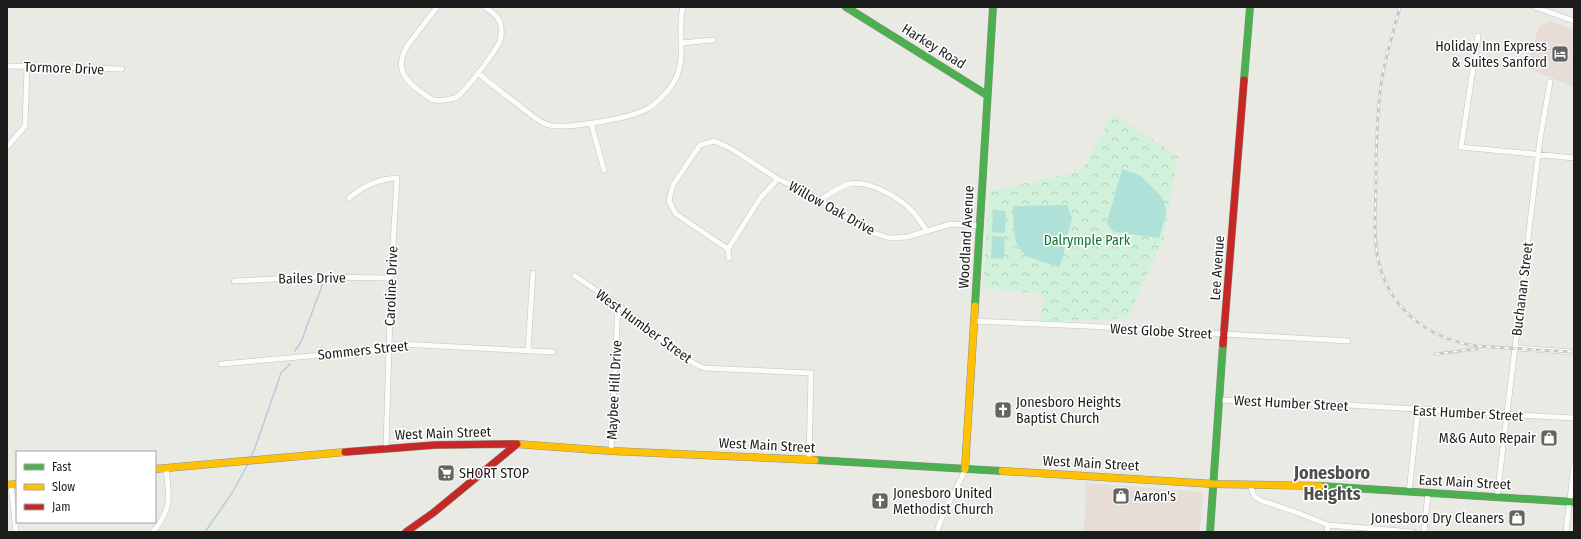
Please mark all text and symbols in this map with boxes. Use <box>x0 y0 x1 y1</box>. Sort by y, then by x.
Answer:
street label: Harkey Road <box>899 20 969 73</box>
place label: Holiday Inn Express & Suites Sanford <box>1435 38 1547 71</box>
hotel icon: Holiday Inn Express & Suites Sanford <box>1550 44 1570 64</box>
street label: Tormore Drive <box>23 59 105 78</box>
street label: Willow Oak Drive <box>786 178 878 239</box>
street label: Woodland Avenue <box>955 185 978 289</box>
park label: Dalrymple Park <box>1044 232 1131 249</box>
street label: Lee Avenue <box>1207 235 1228 301</box>
street label: Buchanan Street <box>1508 241 1537 337</box>
street label: Caroline Drive <box>382 246 401 326</box>
street label: Bailes Drive <box>278 269 346 288</box>
street label: West Humber Street <box>592 286 695 367</box>
street label: West Globe Street <box>1109 320 1213 343</box>
street label: Sommers Street <box>317 337 410 364</box>
street label: Maybee Hill Drive <box>603 340 626 440</box>
street label: West Humber Street <box>1233 392 1349 415</box>
place label: Jonesboro Heights Baptist Church <box>1016 394 1121 427</box>
church icon: Jonesboro Heights Baptist Church <box>993 400 1013 420</box>
street label: East Humber Street <box>1412 402 1524 425</box>
street label: West Main Street <box>394 423 492 444</box>
shop icon: M&G Auto Repair <box>1539 428 1559 448</box>
place label: M&G Auto Repair <box>1439 430 1536 447</box>
street label: West Main Street <box>718 434 816 457</box>
legend <box>16 451 156 523</box>
street label: West Main Street <box>1042 452 1140 475</box>
text: Fast <box>52 460 71 474</box>
district label: Jonesboro Heights <box>1293 462 1371 505</box>
supermarket icon: SHORT STOP <box>436 463 456 483</box>
place label: SHORT STOP <box>459 465 529 482</box>
street label: East Main Street <box>1418 472 1512 493</box>
text: Slow <box>52 480 75 494</box>
place label: Jonesboro United Methodist Church <box>893 485 994 518</box>
shop icon: Aaron's <box>1111 486 1131 506</box>
place label: Aaron's <box>1134 488 1176 505</box>
church icon: Jonesboro United Methodist Church <box>870 491 890 511</box>
text: Jam <box>52 500 70 514</box>
shop icon: Jonesboro Dry Cleaners <box>1507 508 1527 528</box>
place label: Jonesboro Dry Cleaners <box>1371 510 1504 527</box>

